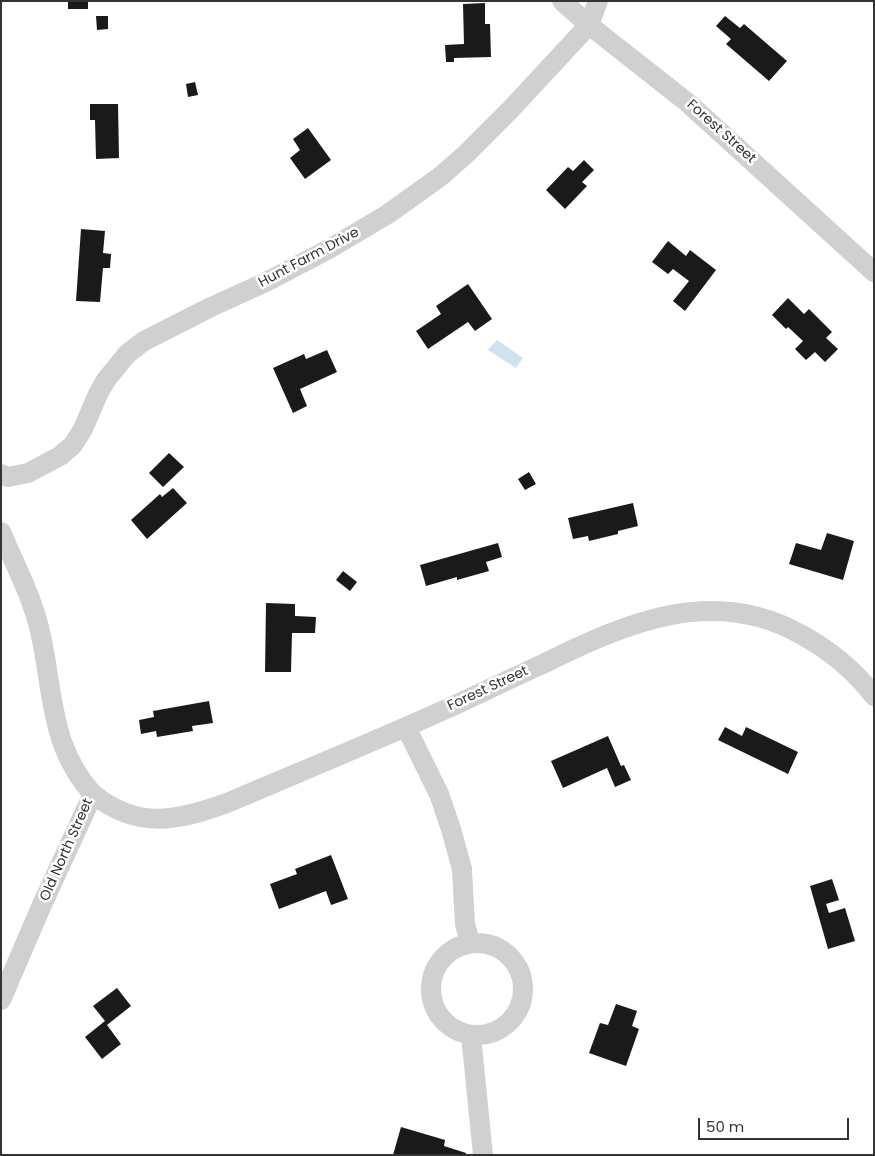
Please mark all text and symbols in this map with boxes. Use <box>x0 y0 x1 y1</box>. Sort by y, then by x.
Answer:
street label: Forest Street <box>683 97 759 167</box>
street label: Hunt Farm Drive <box>256 224 362 292</box>
street label: Forest Street <box>445 663 531 715</box>
street label: Old North Street <box>37 796 97 904</box>
scale bar <box>700 1108 851 1140</box>
text: 50 m <box>706 1116 744 1137</box>

